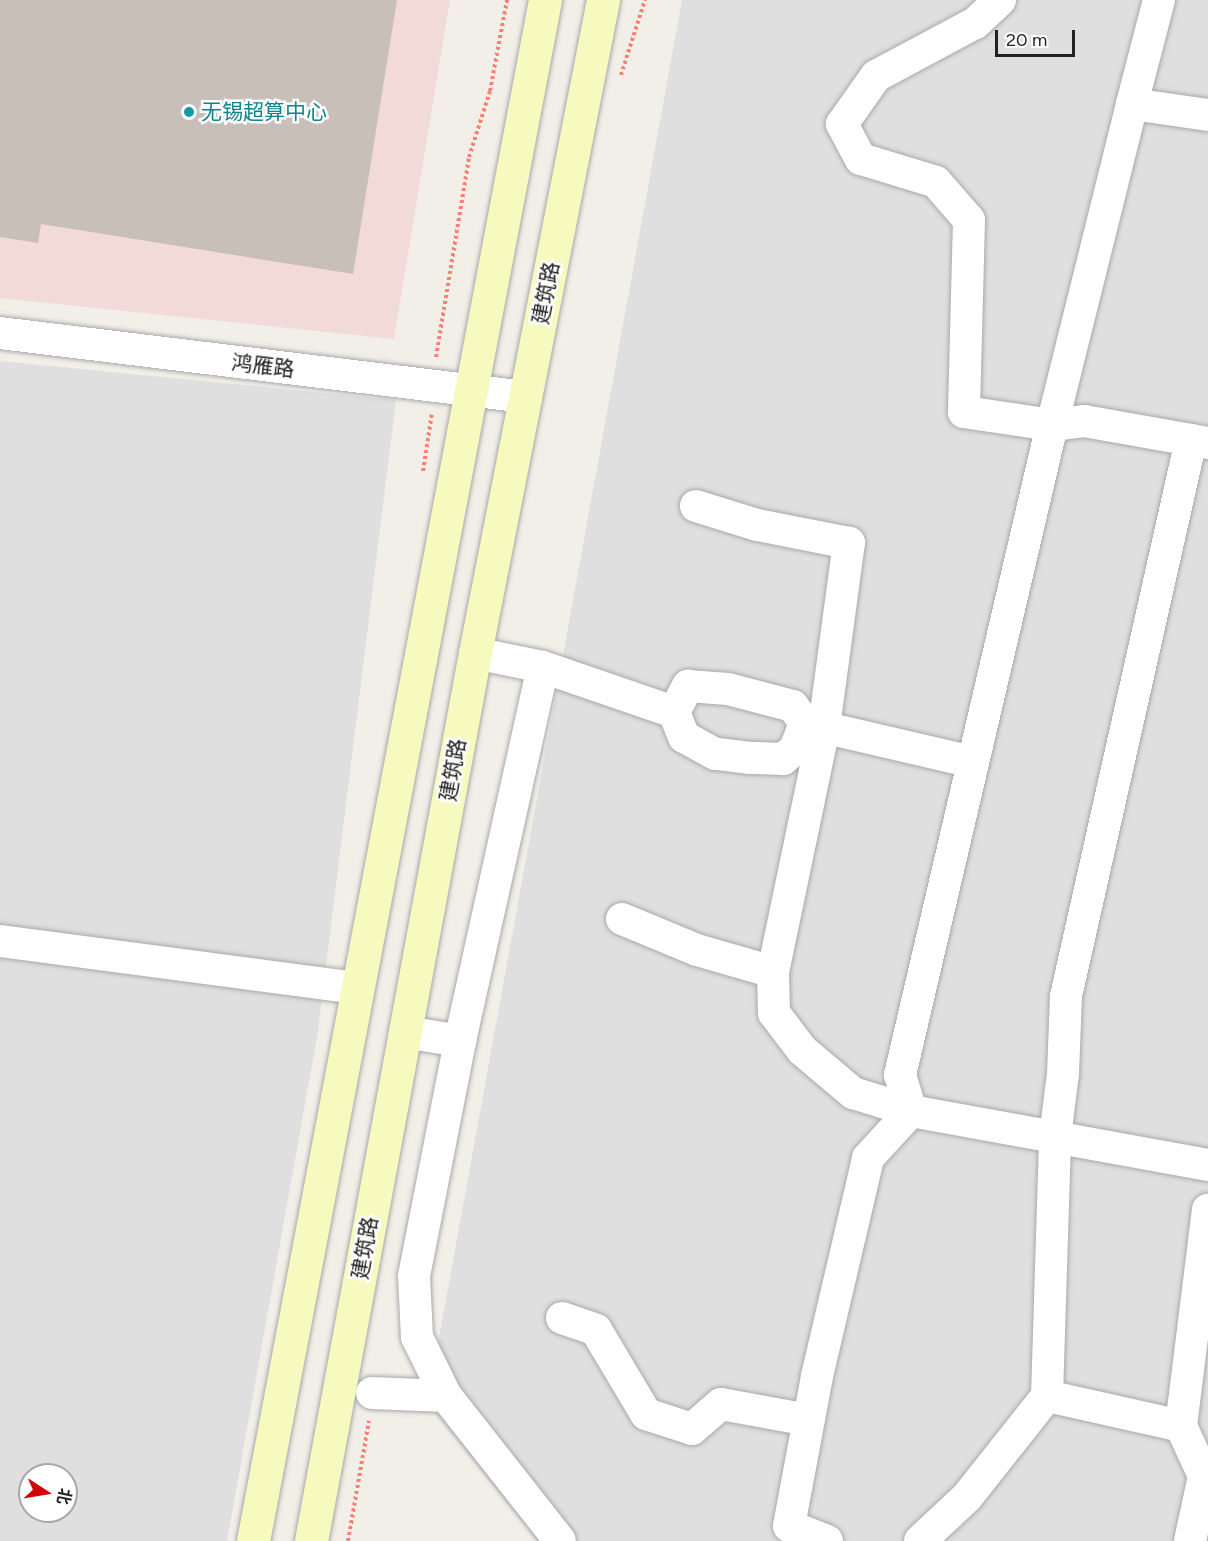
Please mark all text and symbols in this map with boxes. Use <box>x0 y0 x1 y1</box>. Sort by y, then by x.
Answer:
scale bar <box>998 18 1078 56</box>
text: 20 m <box>1006 29 1047 51</box>
place label: 无锡超算中心 <box>201 99 327 125</box>
marker: 无锡超算中心 <box>182 105 196 119</box>
street label: 建筑路 <box>528 260 564 326</box>
street label: 鸿雁路 <box>230 350 296 382</box>
street label: 建筑路 <box>435 737 471 803</box>
street label: 建筑路 <box>347 1215 383 1281</box>
north arrow <box>18 1463 78 1523</box>
text: 北 <box>53 1487 75 1506</box>

